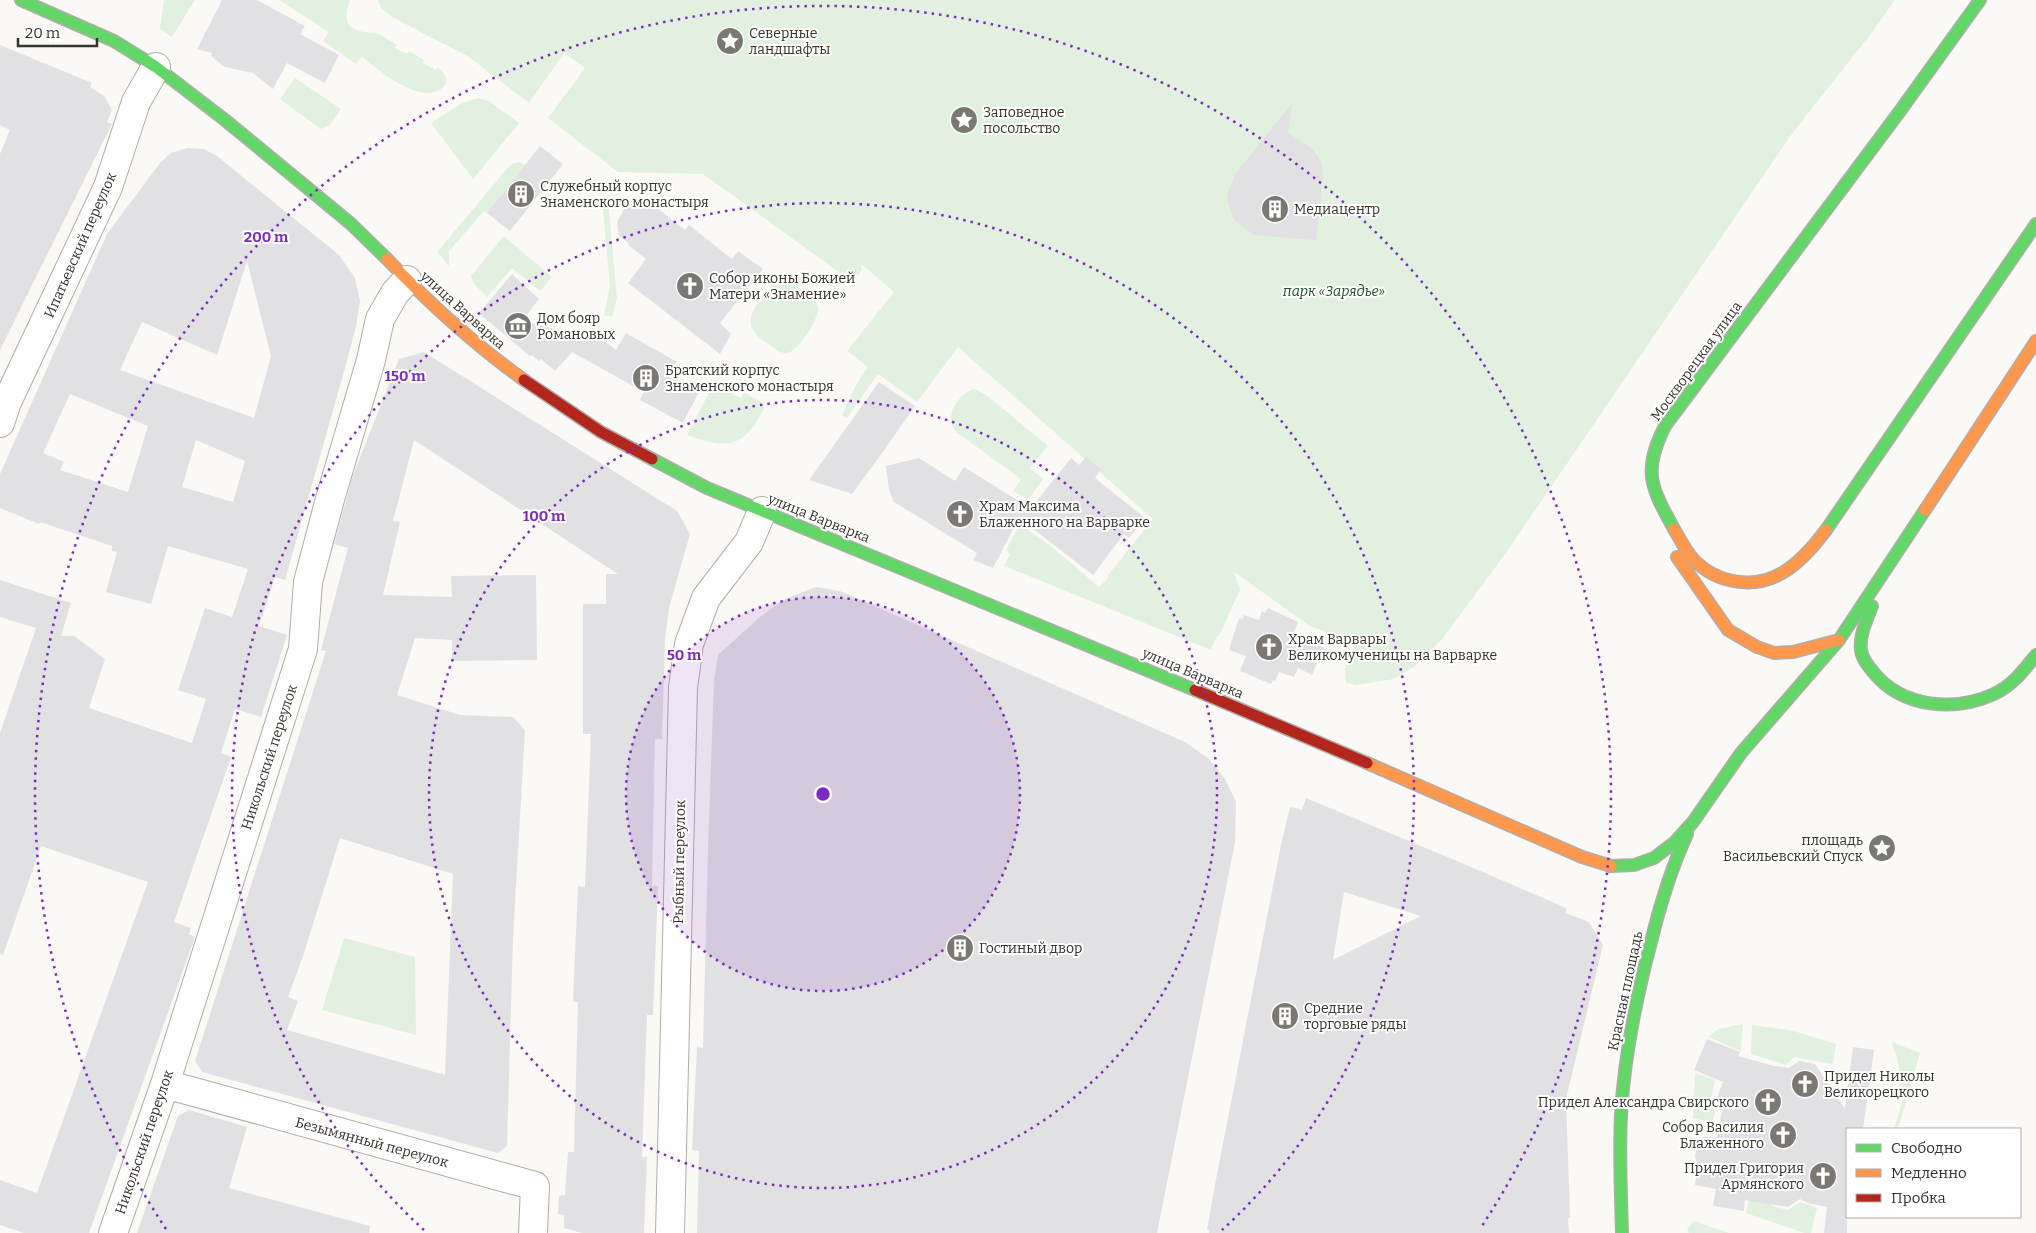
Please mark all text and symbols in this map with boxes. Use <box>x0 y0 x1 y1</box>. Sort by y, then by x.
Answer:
scale bar <box>18 15 96 47</box>
text: 20 m <box>25 24 61 42</box>
place label: Северные ландшафты <box>749 25 830 58</box>
place icon: Северные ландшафты <box>715 26 745 56</box>
place label: Заповедное посольство <box>983 104 1064 137</box>
place icon: Заповедное посольство <box>949 105 979 135</box>
street label: Ипатьевский переулок <box>41 169 121 321</box>
place label: Служебный корпус Знаменского монастыря <box>540 178 709 211</box>
building icon: Служебный корпус Знаменского монастыря <box>506 179 536 209</box>
building icon: Медиацентр <box>1260 194 1290 224</box>
place label: Медиацентр <box>1294 201 1380 218</box>
text: 200 m <box>244 228 289 246</box>
street label: улица Варварка <box>416 267 509 353</box>
place label: Собор иконы Божией Матери «Знамение» <box>709 270 855 303</box>
church icon: Собор иконы Божией Матери «Знамение» <box>675 271 705 301</box>
park label: парк «Зарядье» <box>1282 283 1385 300</box>
street label: Москворецкая улица <box>1647 298 1746 424</box>
place label: Дом бояр Романовых <box>537 310 616 343</box>
museum icon: Дом бояр Романовых <box>503 311 533 341</box>
place label: Братский корпус Знаменского монастыря <box>665 362 834 395</box>
building icon: Братский корпус Знаменского монастыря <box>631 363 661 393</box>
text: 150 m <box>384 367 426 385</box>
street label: улица Варварка <box>765 490 872 547</box>
place label: Храм Максима Блаженного на Варварке <box>979 498 1150 531</box>
church icon: Храм Максима Блаженного на Варварке <box>945 499 975 529</box>
text: 100 m <box>523 507 566 525</box>
place label: Храм Варвары Великомученицы на Варварке <box>1288 631 1497 664</box>
church icon: Храм Варвары Великомученицы на Варварке <box>1254 632 1284 662</box>
street label: улица Варварка <box>1139 644 1246 703</box>
text: 50 m <box>667 646 702 664</box>
street label: Никольский переулок <box>238 682 301 832</box>
centre of rings <box>814 785 832 803</box>
street label: Рыбный переулок <box>670 799 689 924</box>
place label: площадь Васильевский Спуск <box>1723 832 1864 865</box>
place icon: площадь Васильевский Спуск <box>1867 833 1897 863</box>
street label: Красная площадь <box>1605 930 1646 1052</box>
building icon: Гостиный двор <box>945 933 975 963</box>
place label: Гостиный двор <box>979 940 1082 957</box>
place label: Средние торговые ряды <box>1304 1000 1407 1033</box>
building icon: Средние торговые ряды <box>1270 1001 1300 1031</box>
street label: Никольский переулок <box>112 1067 177 1217</box>
place label: Придел Николы Великорецкого <box>1824 1068 1935 1101</box>
church icon: Придел Николы Великорецкого <box>1790 1069 1820 1099</box>
church icon: Придел Александра Свирского <box>1753 1087 1783 1117</box>
place label: Придел Александра Свирского <box>1538 1094 1749 1111</box>
street label: Безымянный переулок <box>293 1114 451 1171</box>
place label: Собор Василия Блаженного <box>1662 1119 1764 1152</box>
church icon: Собор Василия Блаженного <box>1768 1120 1798 1150</box>
legend <box>1846 1128 2021 1218</box>
text: Свободно <box>1891 1139 1962 1157</box>
place label: Придел Григория Армянского <box>1684 1160 1804 1193</box>
church icon: Придел Григория Армянского <box>1808 1161 1838 1191</box>
text: Медленно <box>1891 1164 1967 1182</box>
text: Пробка <box>1891 1189 1946 1207</box>

